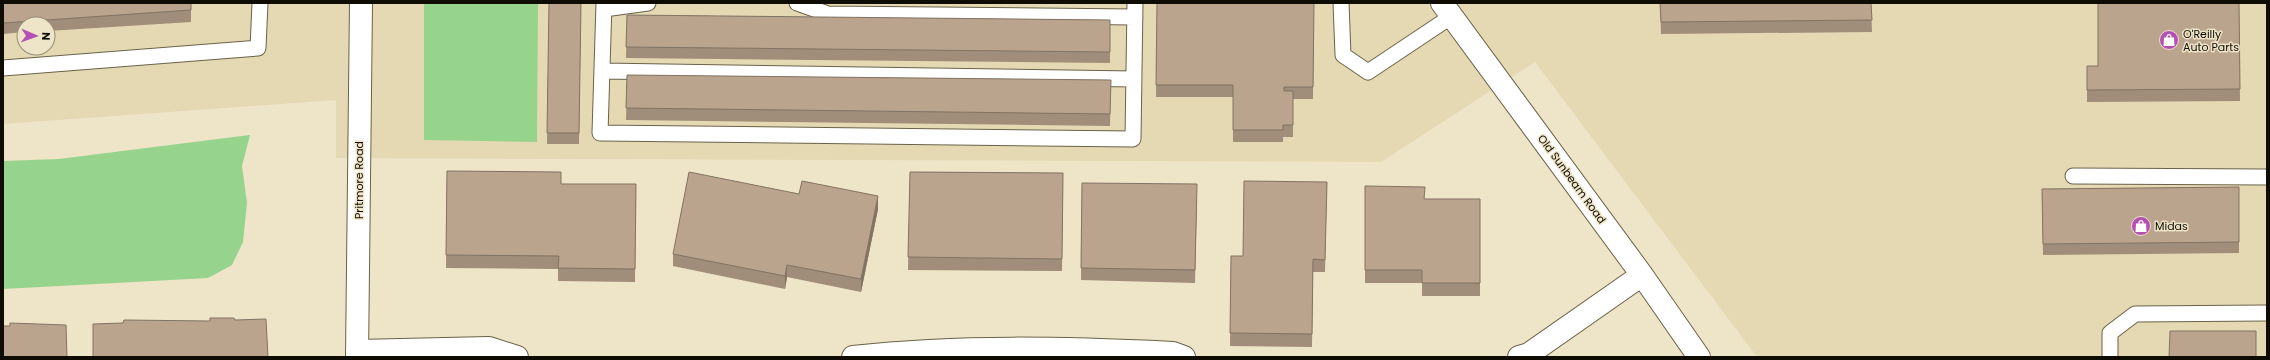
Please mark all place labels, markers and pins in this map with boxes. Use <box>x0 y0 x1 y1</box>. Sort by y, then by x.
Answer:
place label: O'Reilly Auto Parts <box>2183 26 2239 55</box>
shop icon: O'Reilly Auto Parts <box>2158 29 2180 51</box>
shop icon: Midas <box>2130 215 2152 237</box>
place label: Midas <box>2155 218 2188 234</box>

